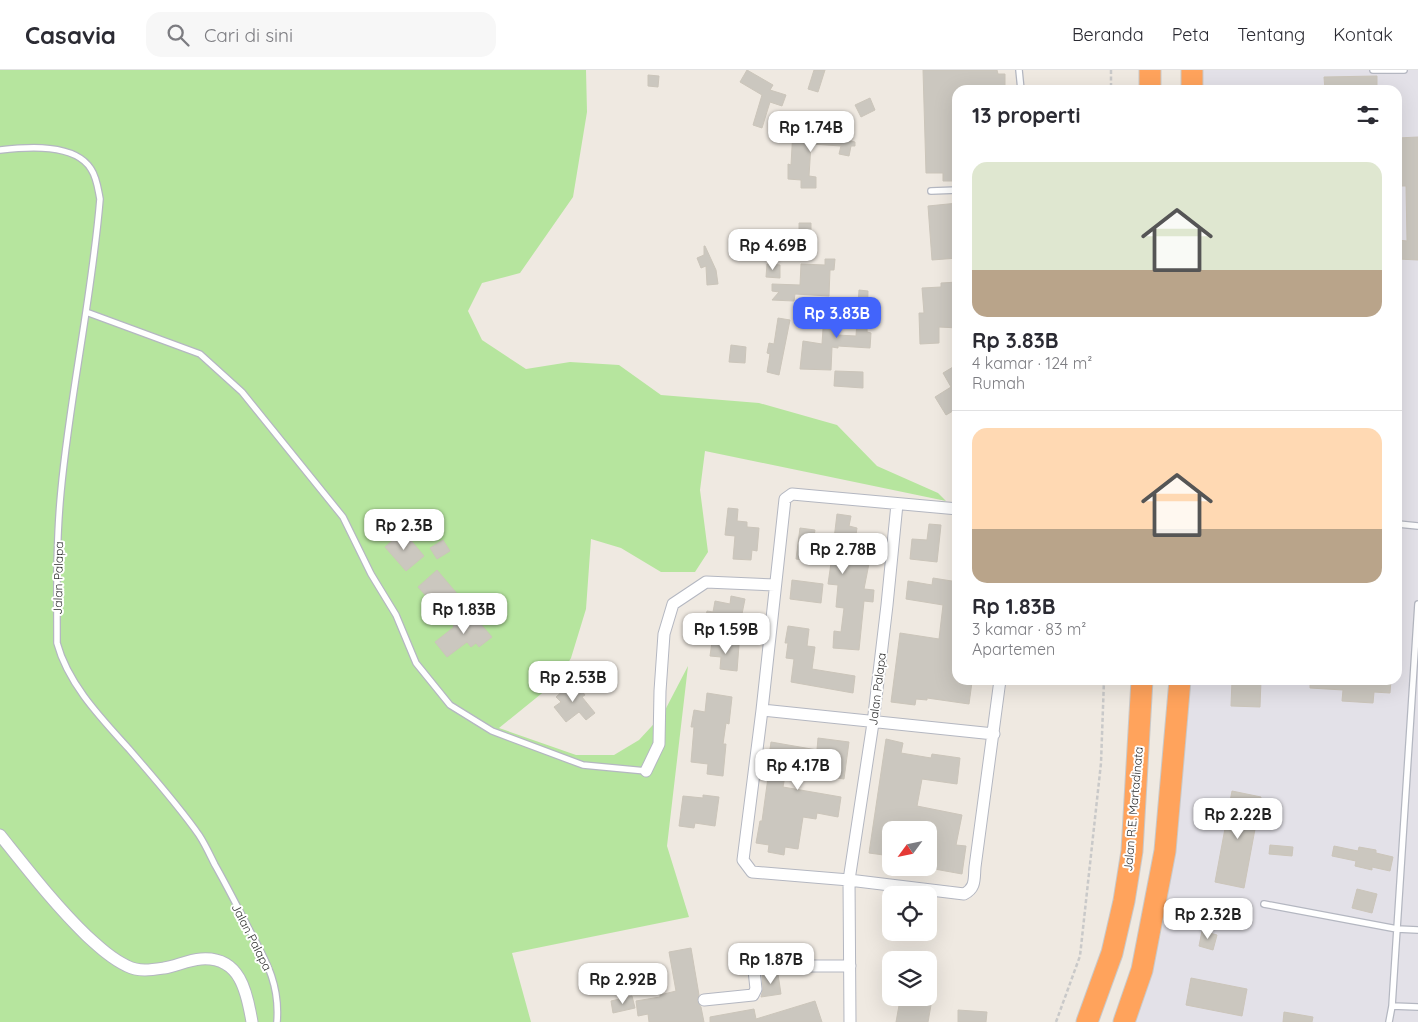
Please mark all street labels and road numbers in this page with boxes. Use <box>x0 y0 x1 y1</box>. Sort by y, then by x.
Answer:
street label: Jalan Palapa <box>50 541 66 615</box>
street label: Jalan Palapa <box>865 652 889 726</box>
street label: Jalan R.E. Martadinata <box>1120 746 1146 872</box>
street label: Jalan Palapa <box>229 901 275 973</box>

